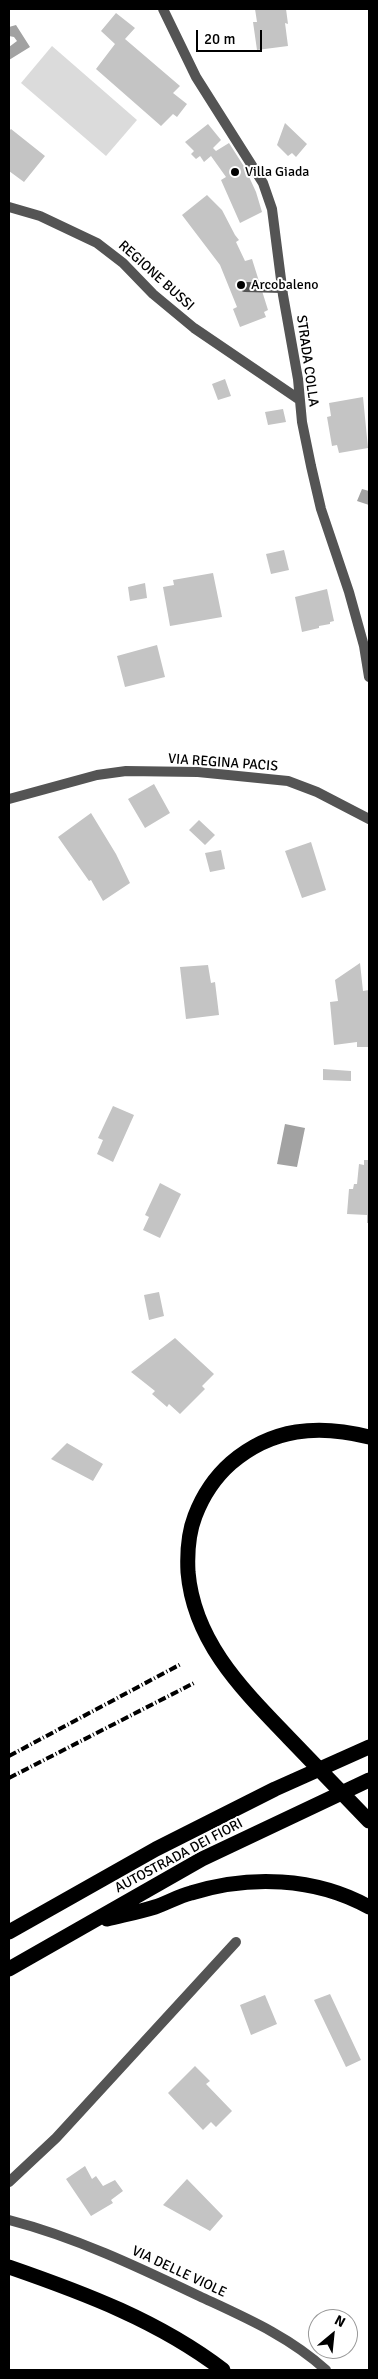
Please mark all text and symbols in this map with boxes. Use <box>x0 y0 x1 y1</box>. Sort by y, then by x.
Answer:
scale bar <box>198 20 264 52</box>
text: 20 m <box>204 30 235 48</box>
place label: Villa Giada <box>245 164 309 180</box>
marker: Villa Giada <box>229 166 241 178</box>
street label: REGIONE BUSSI <box>114 237 198 315</box>
place label: Arcobaleno <box>251 277 319 293</box>
marker: Arcobaleno <box>235 279 247 291</box>
street label: STRADA COLLA <box>292 314 322 408</box>
street label: VIA REGINA PACIS <box>167 751 279 775</box>
street label: AUTOSTRADA DEI FIORI <box>112 1815 246 1897</box>
street label: VIA DELLE VIOLE <box>129 2243 229 2301</box>
north arrow <box>308 2309 358 2359</box>
text: N <box>332 2311 348 2331</box>

